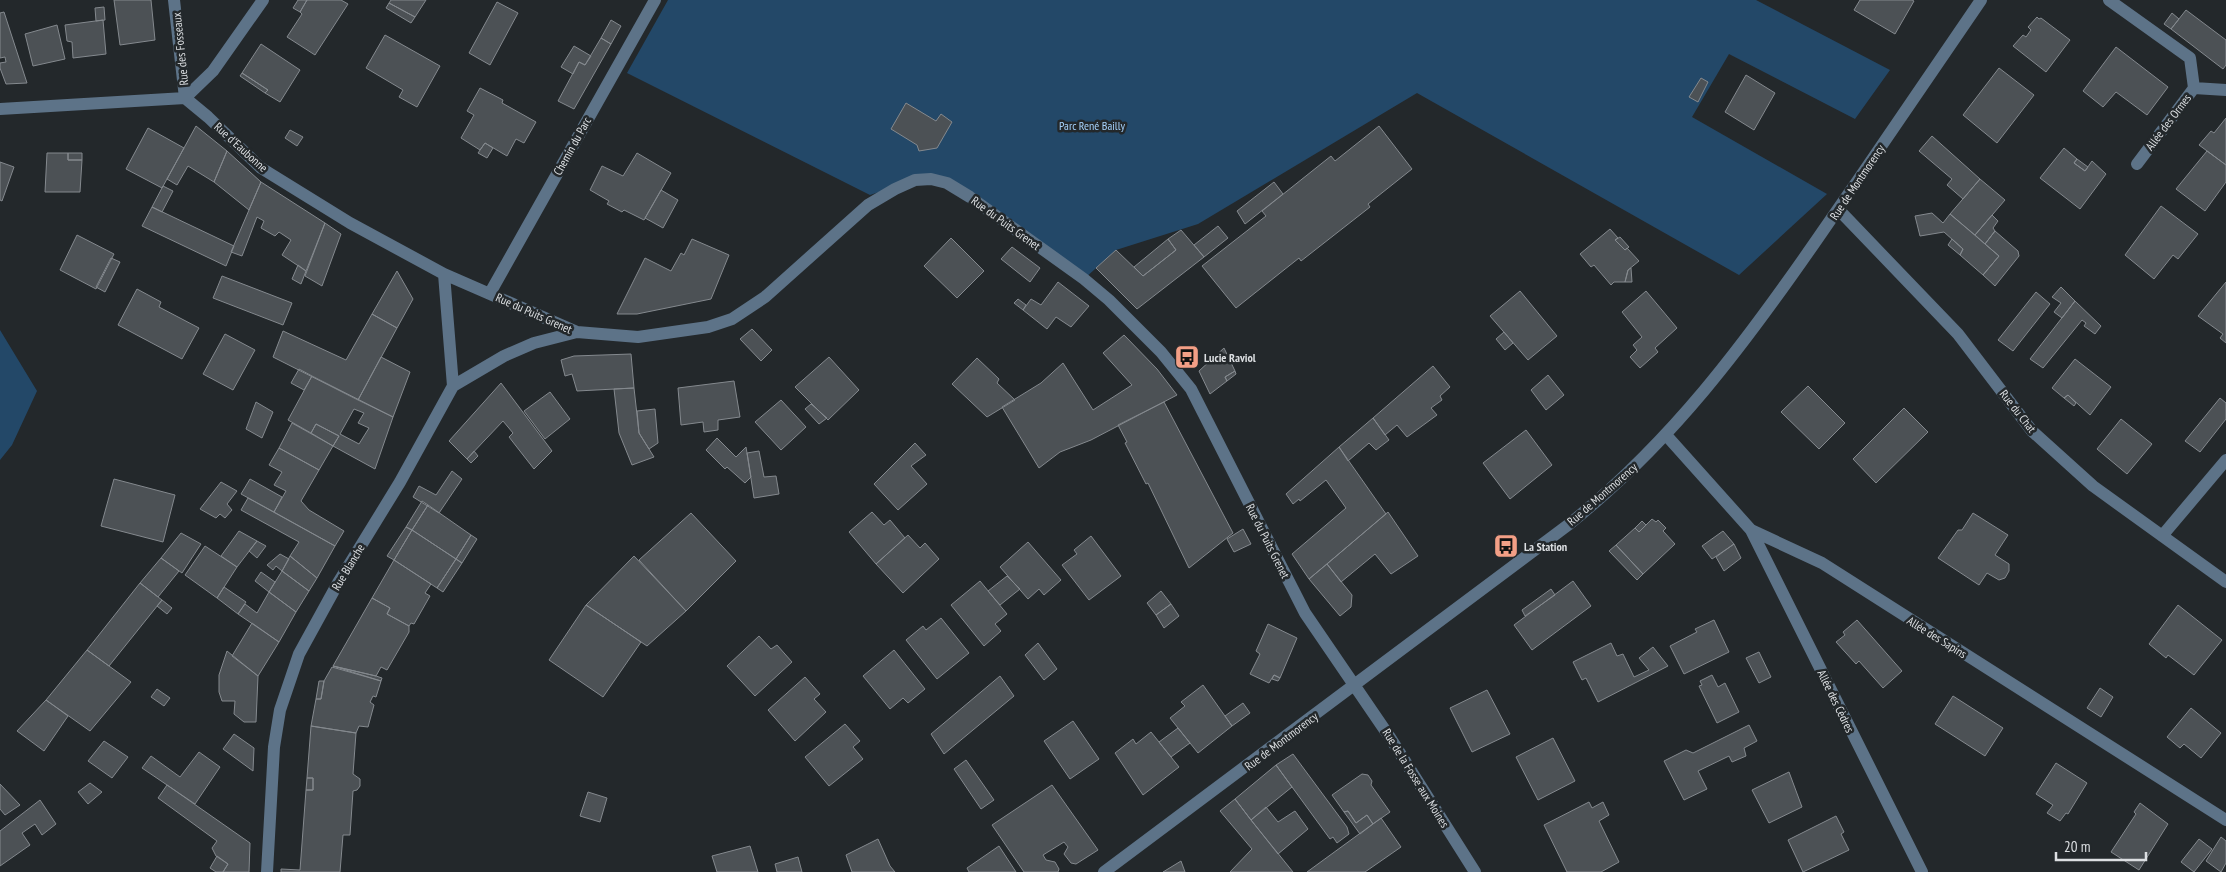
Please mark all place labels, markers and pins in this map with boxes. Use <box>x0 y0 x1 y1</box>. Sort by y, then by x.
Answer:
bus stop icon: Lucie Raviol <box>1174 344 1200 370</box>
place label: Lucie Raviol <box>1204 350 1256 365</box>
bus stop icon: La Station <box>1493 533 1519 559</box>
place label: La Station <box>1524 539 1567 554</box>

